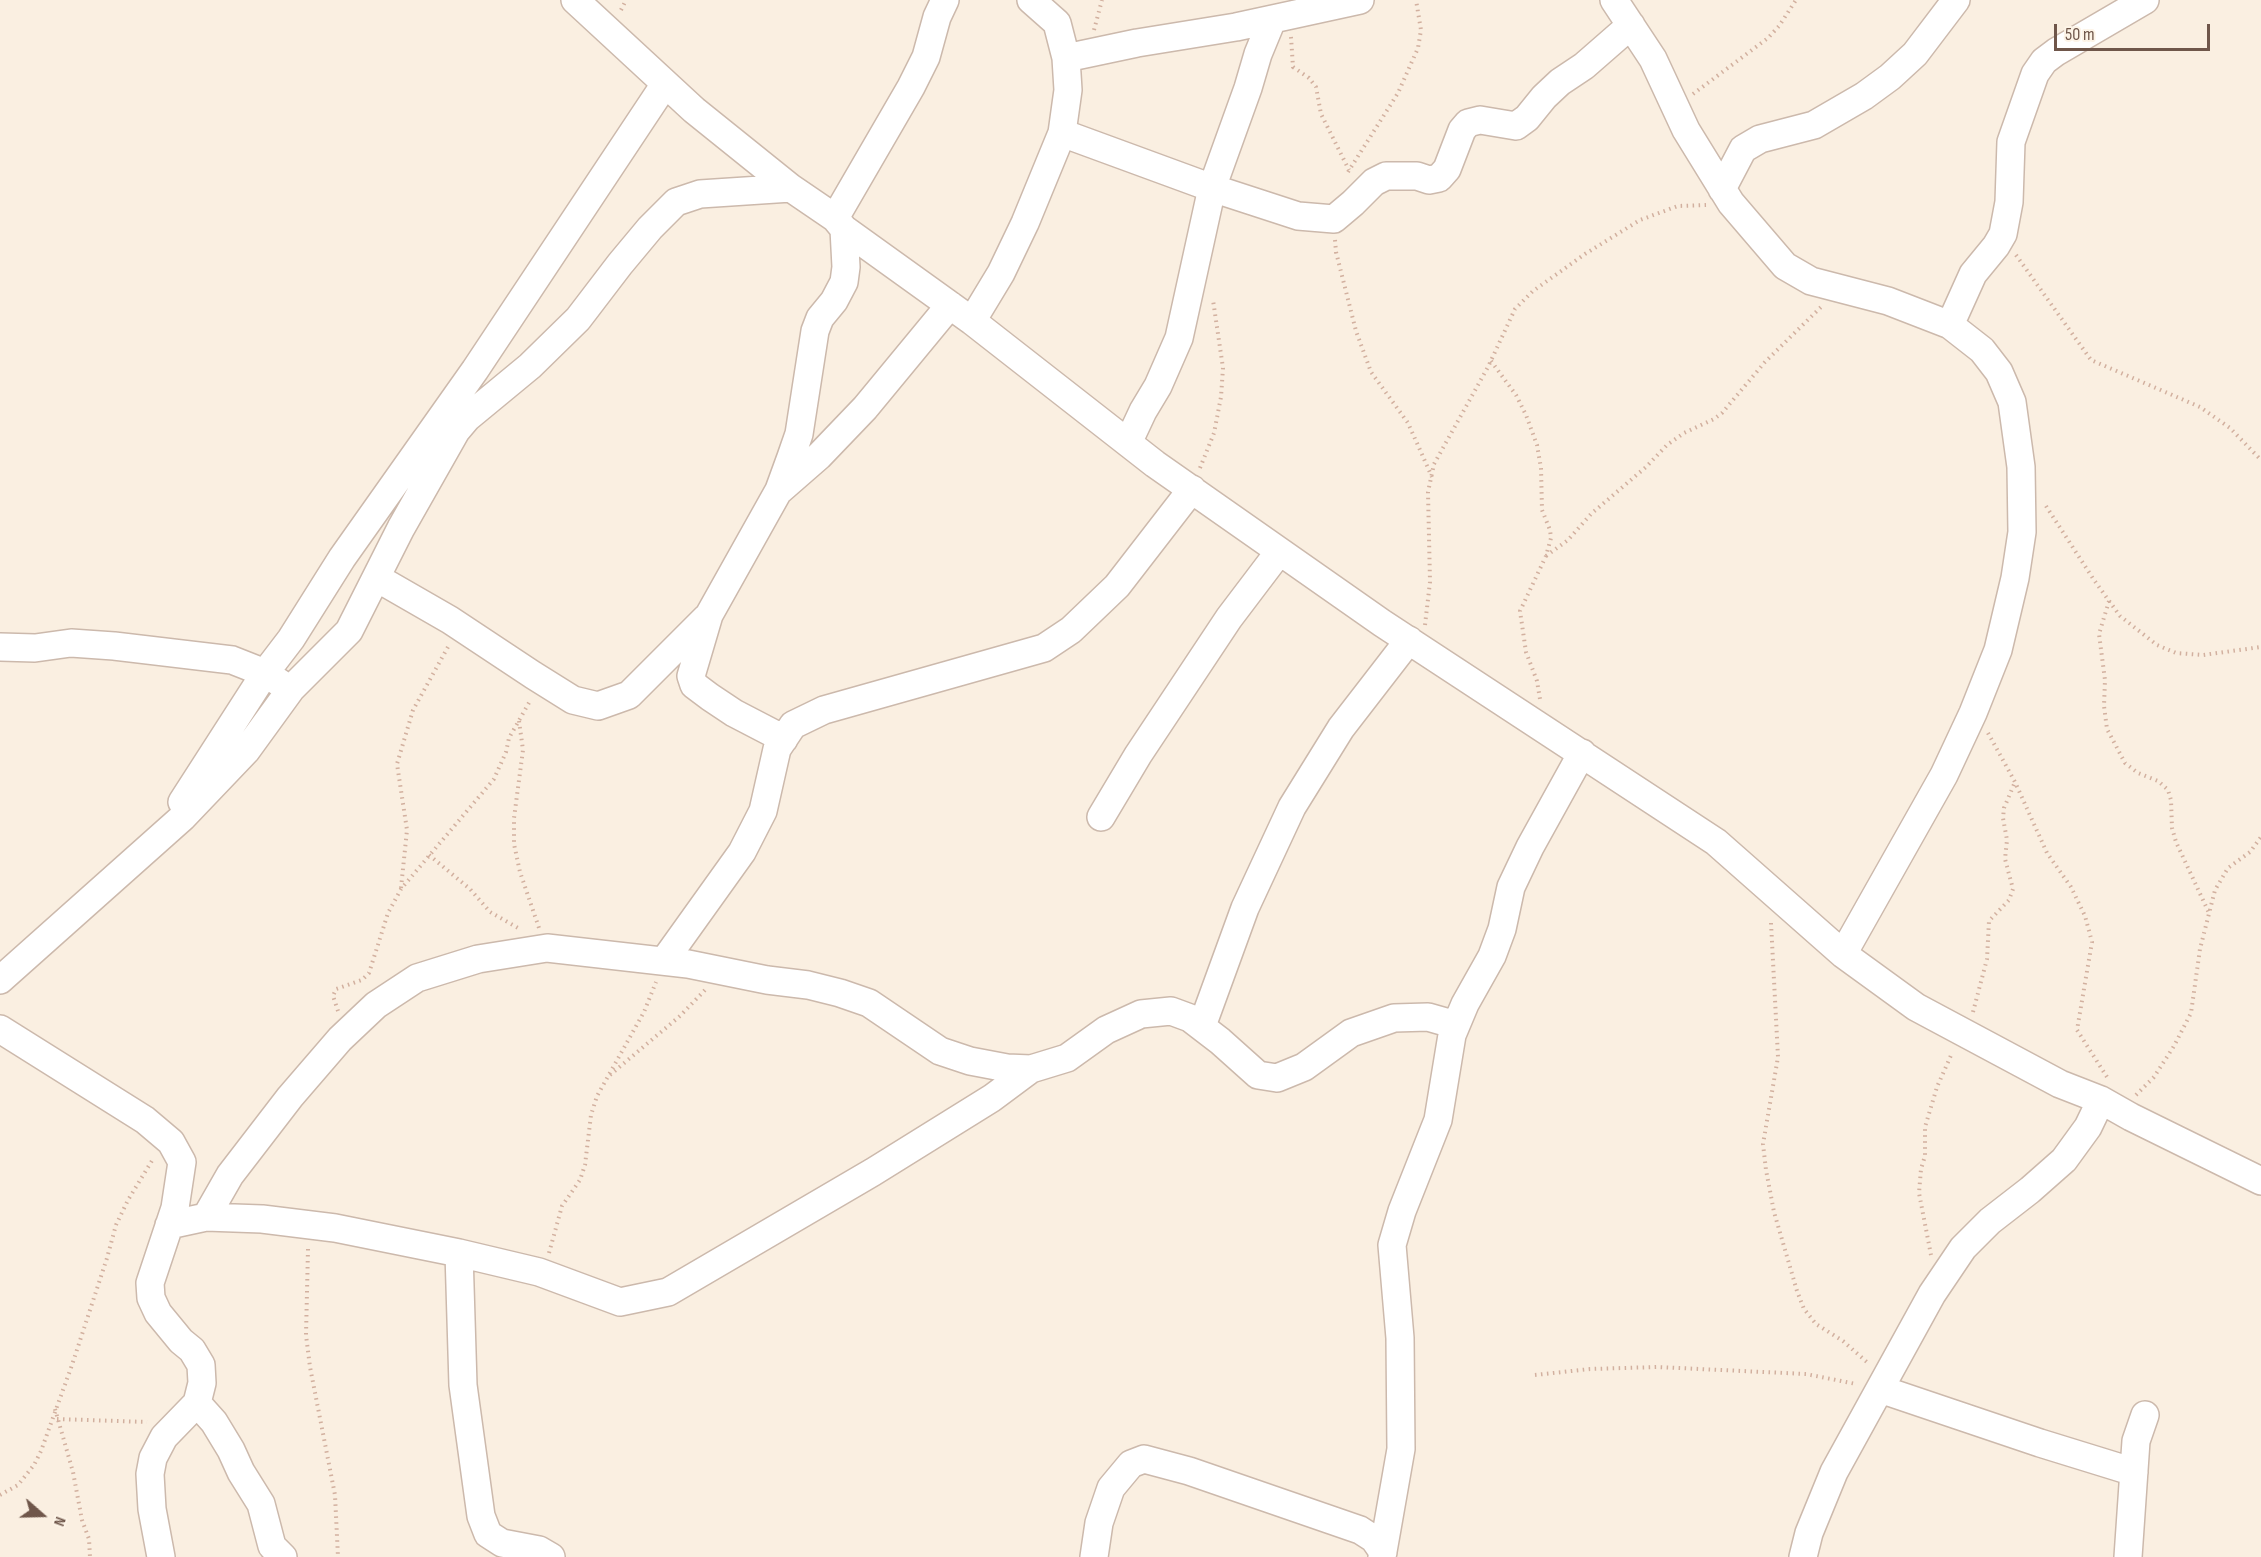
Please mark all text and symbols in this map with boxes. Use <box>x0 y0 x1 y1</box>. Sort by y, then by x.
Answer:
scale bar <box>2057 12 2213 50</box>
text: 50 m <box>2065 24 2095 45</box>
north arrow <box>12 1485 72 1545</box>
text: N <box>49 1514 70 1529</box>

